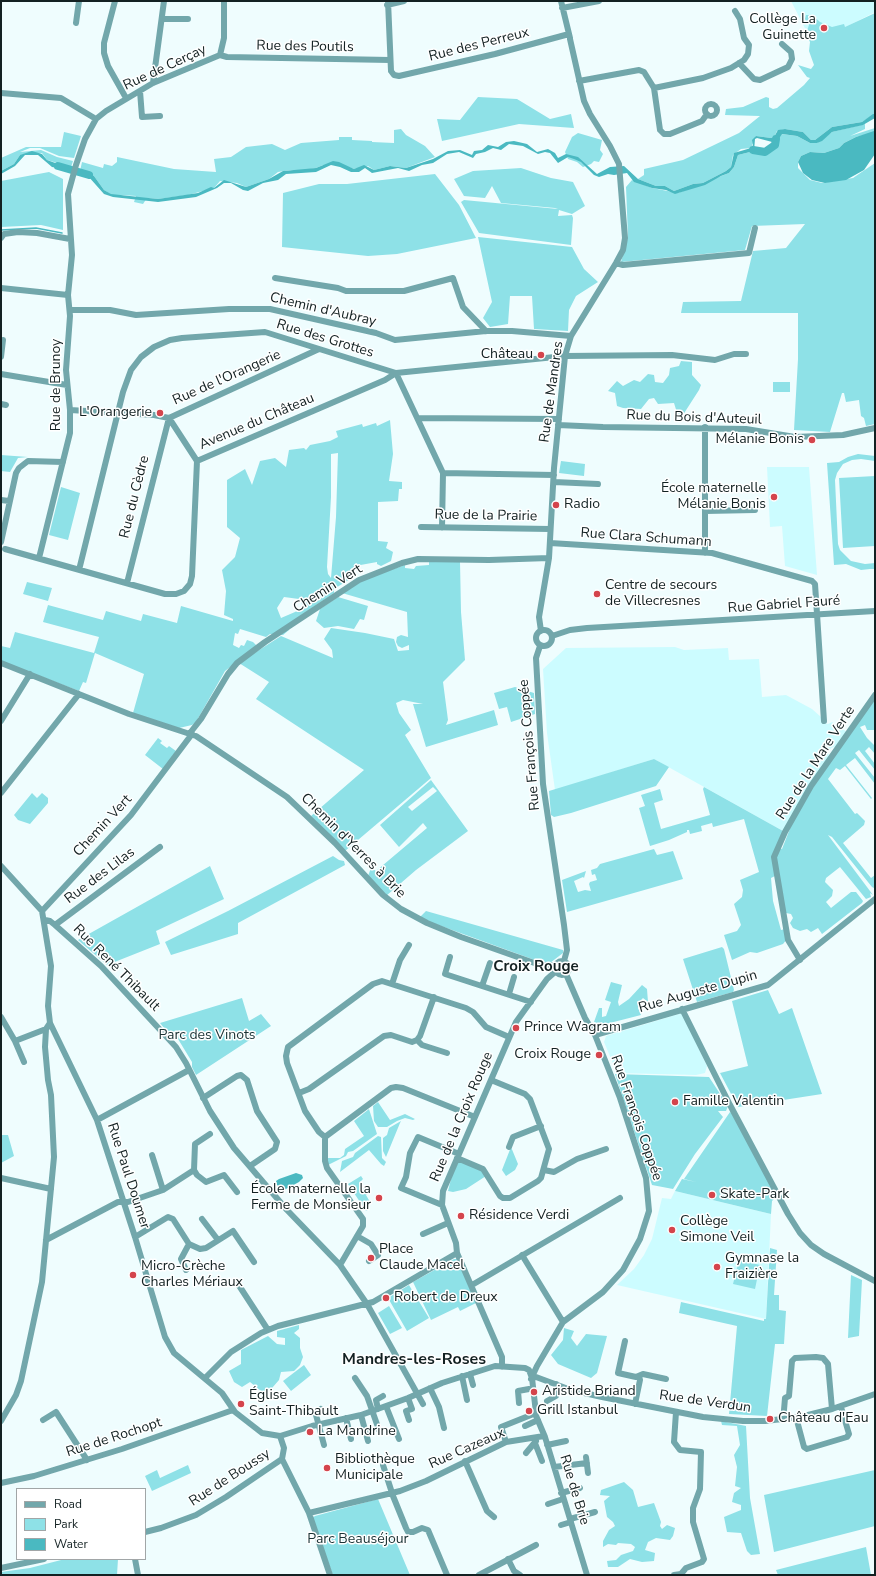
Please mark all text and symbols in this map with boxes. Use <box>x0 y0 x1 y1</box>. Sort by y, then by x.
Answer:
place label: Collège La Guinette <box>749 12 816 44</box>
marker: Collège La Guinette <box>819 23 829 33</box>
street label: Rue des Perreux <box>427 24 531 66</box>
street label: Rue des Poutils <box>256 38 354 56</box>
street label: Rue de Cerçay <box>121 41 209 95</box>
street label: Chemin d'Aubray <box>268 290 378 330</box>
street label: Rue des Grottes <box>274 316 376 362</box>
street label: Rue de Brunoy <box>49 339 65 431</box>
street label: Rue de Mandres <box>537 340 567 444</box>
street label: Rue de l'Orangerie <box>170 347 284 409</box>
place label: Château <box>481 347 533 363</box>
marker: Château <box>536 350 546 360</box>
street label: Avenue du Château <box>197 390 317 454</box>
place label: L'Orangerie <box>79 405 152 421</box>
street label: Rue du Bois d'Auteuil <box>626 407 762 429</box>
marker: L'Orangerie <box>155 408 165 418</box>
place label: Mélanie Bonis <box>716 432 804 448</box>
marker: Mélanie Bonis <box>807 435 817 445</box>
street label: Rue du Cèdre <box>117 454 153 540</box>
place label: École maternelle Mélanie Bonis <box>661 481 766 514</box>
marker: École maternelle Mélanie Bonis <box>769 492 779 502</box>
place label: Radio <box>564 497 600 513</box>
marker: Radio <box>551 500 561 510</box>
street label: Rue de la Prairie <box>435 507 537 525</box>
street label: Rue Clara Schumann <box>580 525 712 551</box>
street label: Chemin Vert <box>290 561 366 617</box>
place label: Centre de secours de Villecresnes <box>605 578 717 610</box>
marker: Centre de secours de Villecresnes <box>592 589 602 599</box>
street label: Rue Gabriel Fauré <box>727 593 841 617</box>
street label: Rue François Coppée <box>516 679 544 811</box>
street label: Rue de la Mare Verte <box>773 703 859 823</box>
street label: Chemin d'Yerres à Brie <box>297 790 409 902</box>
street label: Chemin Vert <box>70 792 136 860</box>
street label: Rue des Lilas <box>62 844 138 908</box>
street label: Rue René Thibault <box>69 921 163 1015</box>
district label: Croix Rouge <box>493 958 579 976</box>
street label: Rue Auguste Dupin <box>637 967 759 1017</box>
place label: Prince Wagram <box>524 1020 621 1036</box>
marker: Prince Wagram <box>511 1023 521 1033</box>
park label: Parc des Vinots <box>158 1028 256 1044</box>
place label: Croix Rouge <box>514 1047 591 1063</box>
street label: Rue de la Croix Rouge <box>427 1050 497 1184</box>
marker: Croix Rouge <box>594 1050 604 1060</box>
street label: Rue François Coppée <box>607 1053 665 1183</box>
place label: Famille Valentin <box>683 1094 784 1110</box>
marker: Famille Valentin <box>670 1097 680 1107</box>
street label: Rue Paul Doumer <box>103 1121 153 1231</box>
place label: École maternelle la Ferme de Monsieur <box>251 1182 371 1214</box>
place label: Skate-Park <box>720 1187 789 1203</box>
marker: Skate-Park <box>707 1190 717 1200</box>
marker: École maternelle la Ferme de Monsieur <box>374 1193 384 1203</box>
place label: Résidence Verdi <box>469 1208 569 1224</box>
marker: Résidence Verdi <box>456 1211 466 1221</box>
place label: Collège Simone Veil <box>680 1214 754 1246</box>
marker: Collège Simone Veil <box>667 1225 677 1235</box>
place label: Place Claude Macel <box>379 1242 464 1274</box>
place label: Gymnase la Fraizière <box>725 1251 799 1284</box>
marker: Place Claude Macel <box>366 1253 376 1263</box>
place label: Micro-Crèche Charles Mériaux <box>141 1259 243 1292</box>
marker: Gymnase la Fraizière <box>712 1262 722 1272</box>
marker: Micro-Crèche Charles Mériaux <box>128 1270 138 1280</box>
place label: Robert de Dreux <box>394 1290 498 1306</box>
marker: Robert de Dreux <box>381 1293 391 1303</box>
district label: Mandres-les-Roses <box>342 1350 486 1370</box>
place label: Aristide Briand <box>542 1384 636 1400</box>
marker: Aristide Briand <box>529 1387 539 1397</box>
street label: Rue de Verdun <box>658 1387 752 1417</box>
place label: Église Saint-Thibault <box>249 1388 338 1420</box>
marker: Église Saint-Thibault <box>236 1399 246 1409</box>
place label: Grill Istanbul <box>537 1403 618 1419</box>
marker: Grill Istanbul <box>524 1406 534 1416</box>
place label: Château d'Eau <box>778 1411 869 1427</box>
marker: Château d'Eau <box>765 1414 775 1424</box>
street label: Rue de Rochopt <box>64 1415 164 1461</box>
place label: La Mandrine <box>318 1424 396 1440</box>
street label: Rue Cazeaux <box>426 1425 508 1473</box>
marker: La Mandrine <box>305 1427 315 1437</box>
street label: Rue de Boussy <box>186 1446 274 1510</box>
place label: Bibliothèque Municipale <box>335 1452 415 1484</box>
street label: Rue de Brie <box>555 1453 593 1527</box>
marker: Bibliothèque Municipale <box>322 1463 332 1473</box>
legend <box>16 1488 146 1560</box>
text: Road <box>54 1496 82 1512</box>
text: Park <box>54 1516 78 1532</box>
park label: Parc Beauséjour <box>307 1532 409 1548</box>
text: Water <box>54 1536 88 1552</box>

